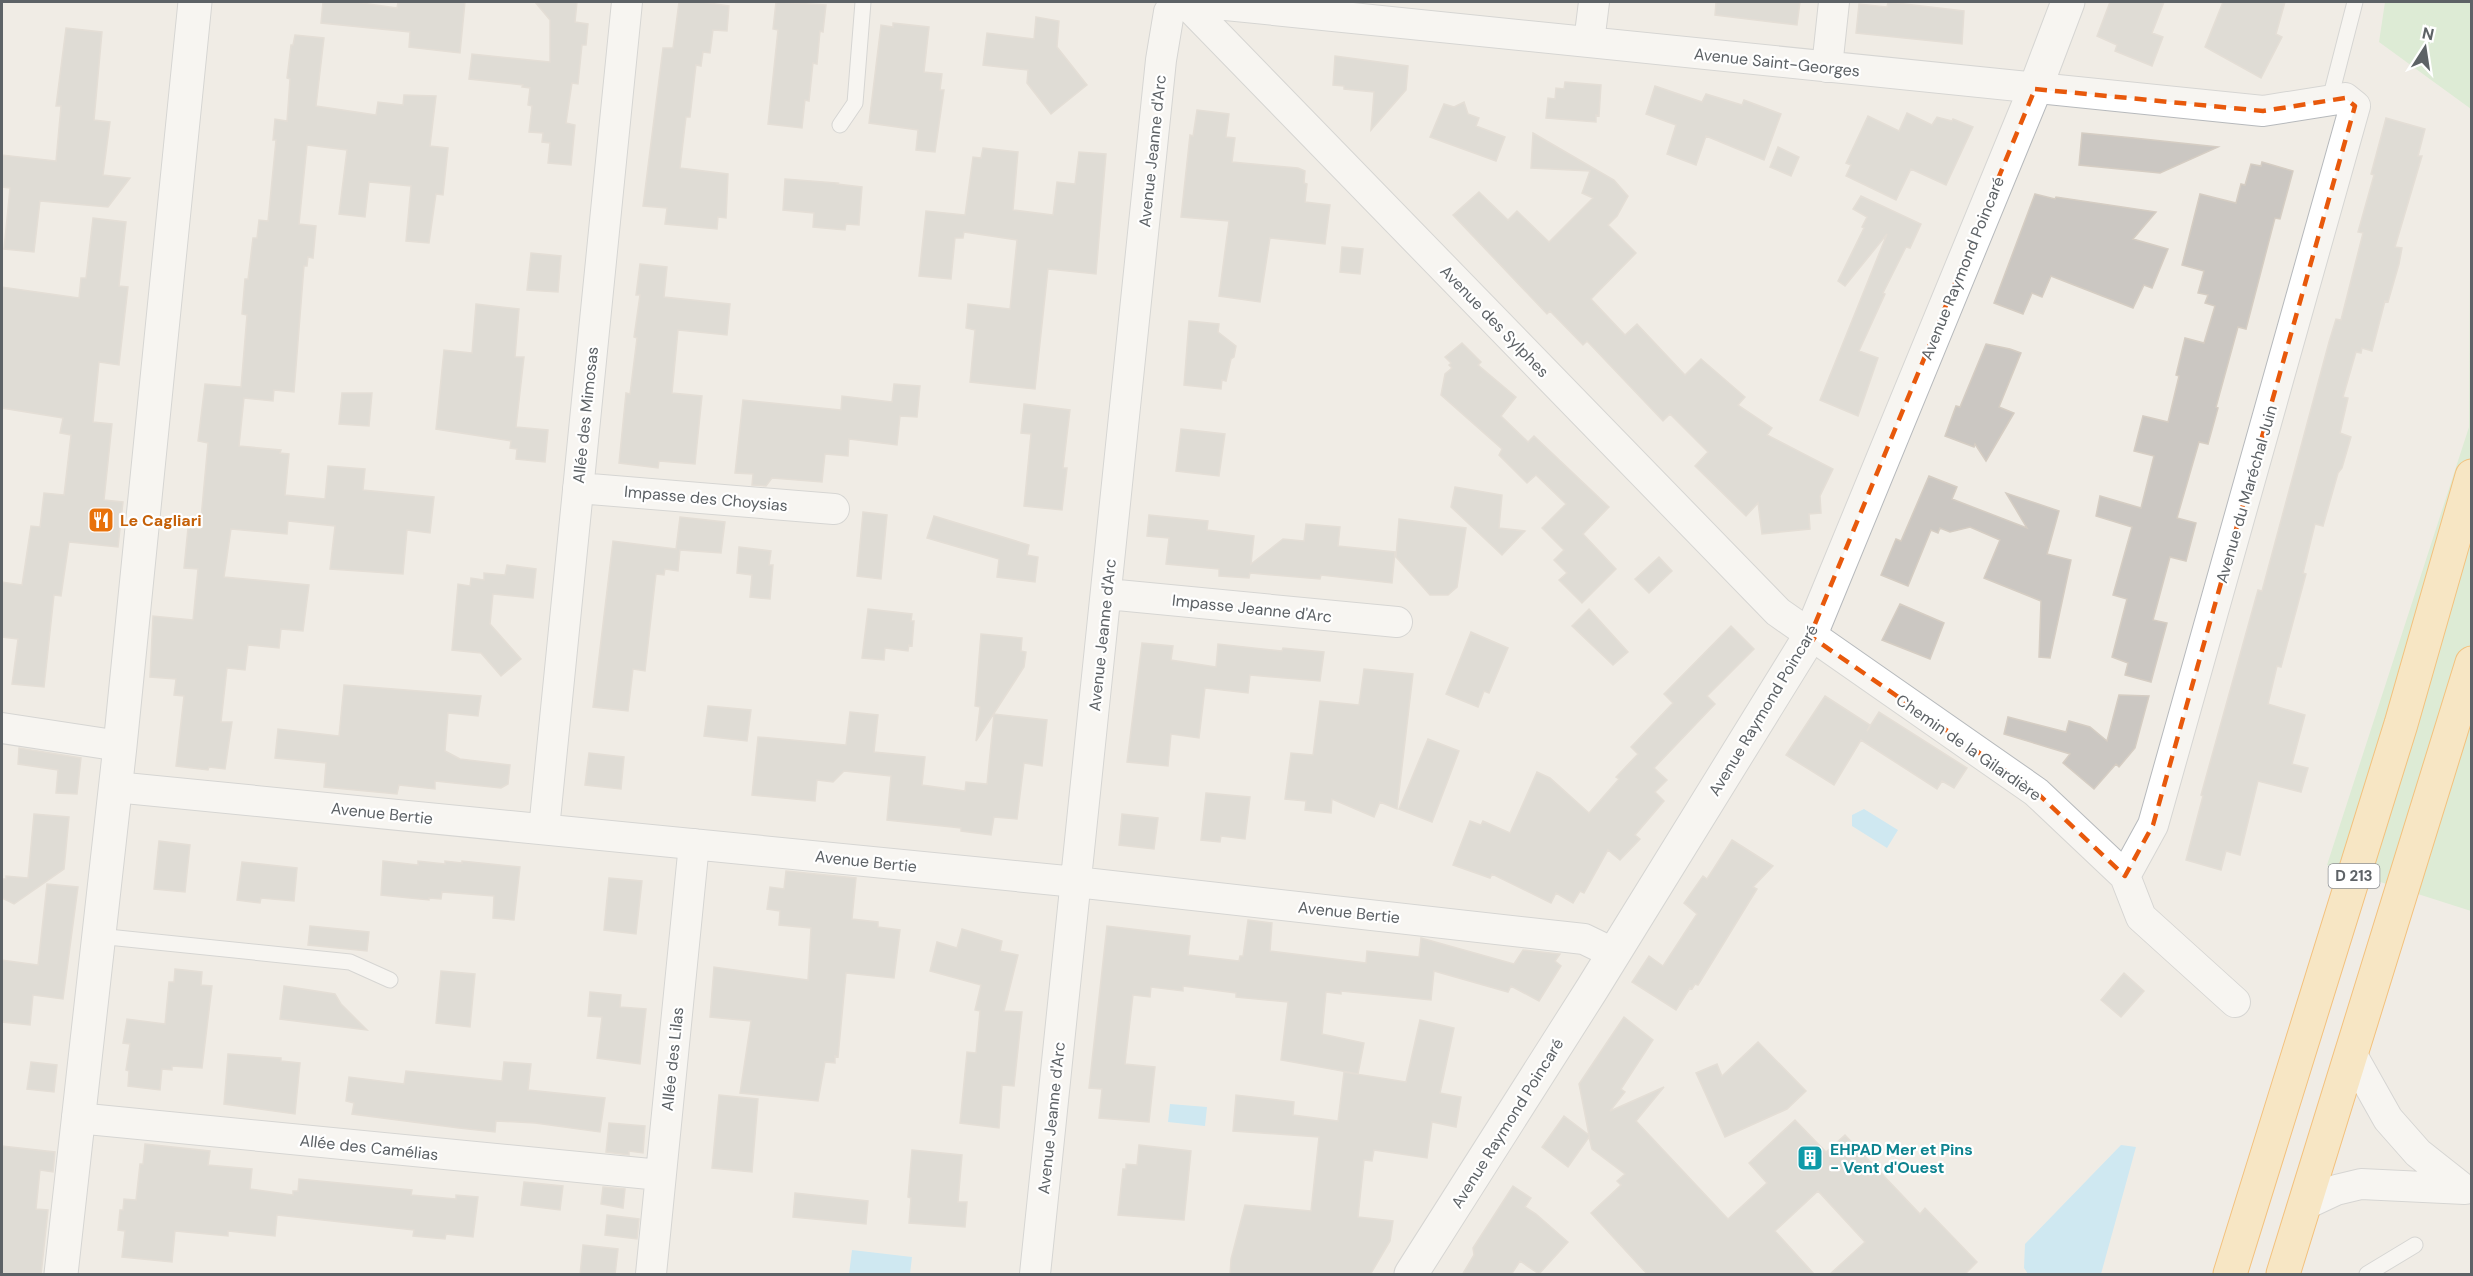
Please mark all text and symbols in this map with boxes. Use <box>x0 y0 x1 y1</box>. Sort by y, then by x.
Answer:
north arrow <box>2395 18 2455 78</box>
text: N <box>2420 22 2436 45</box>
street label: Avenue Saint-Georges <box>1693 43 1861 82</box>
street label: Avenue Jeanne d'Arc <box>1134 74 1171 228</box>
street label: Avenue Raymond Poincaré <box>1916 173 2009 363</box>
street label: Avenue des Sylphes <box>1436 261 1554 382</box>
street label: Allée des Mimosas <box>568 346 603 484</box>
street label: Avenue du Maréchal Juin <box>2211 403 2282 585</box>
street label: Impasse des Choysias <box>623 481 789 516</box>
restaurant icon: Le Cagliari <box>86 505 116 535</box>
place label: Le Cagliari <box>120 510 202 531</box>
street label: Avenue Jeanne d'Arc <box>1084 558 1121 712</box>
street label: Impasse Jeanne d'Arc <box>1171 590 1333 627</box>
street label: Avenue Raymond Poincaré <box>1704 621 1823 800</box>
street label: Chemin de la Gilardière <box>1892 689 2045 806</box>
street label: Avenue Bertie <box>330 798 434 829</box>
street label: Avenue Bertie <box>814 846 918 877</box>
road number: D 213 <box>2328 864 2380 888</box>
street label: Avenue Bertie <box>1297 897 1401 928</box>
street label: Allée des Lilas <box>657 1006 688 1112</box>
street label: Avenue Raymond Poincaré <box>1446 1034 1568 1212</box>
street label: Avenue Jeanne d'Arc <box>1033 1041 1070 1195</box>
street label: Allée des Camélias <box>299 1130 439 1165</box>
place label: EHPAD Mer et Pins - Vent d'Ouest <box>1830 1139 1973 1178</box>
building icon: EHPAD Mer et Pins - Vent d'Ouest <box>1795 1143 1825 1173</box>

